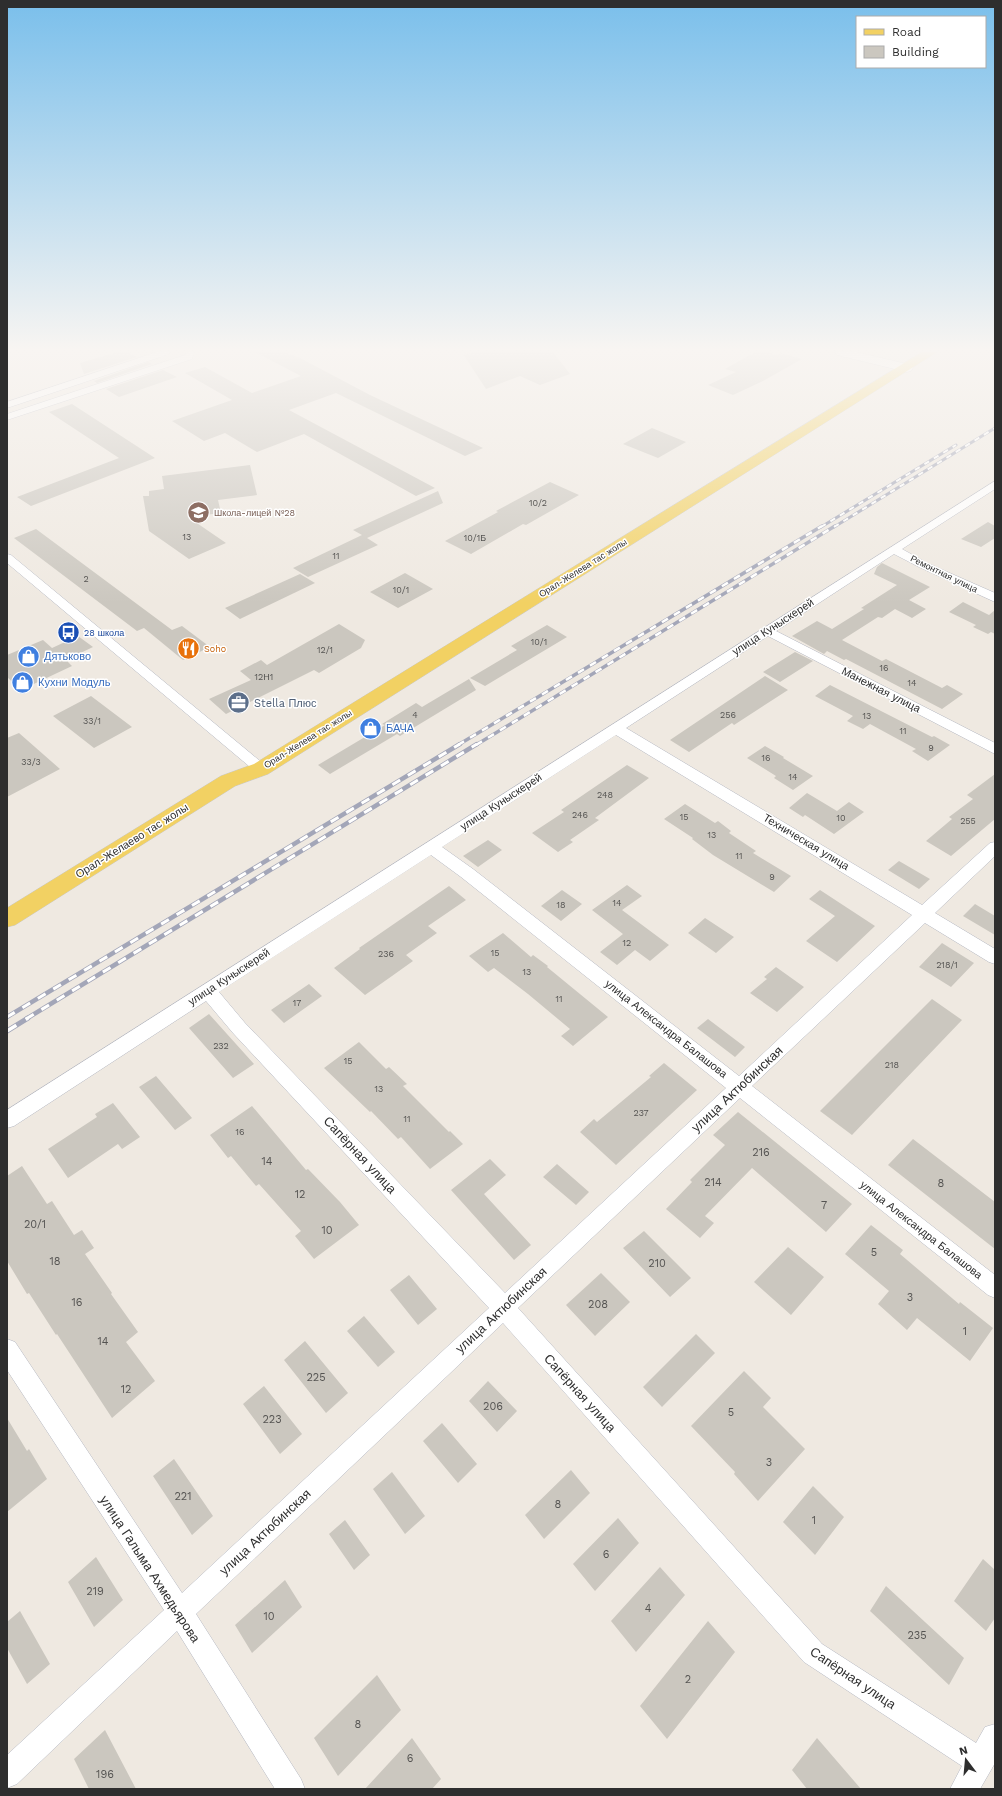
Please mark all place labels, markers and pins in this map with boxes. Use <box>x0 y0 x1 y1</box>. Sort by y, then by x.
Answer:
school or university icon: Школа-лицей №28 <box>185 500 211 526</box>
place label: Школа-лицей №28 <box>214 508 295 518</box>
bus stop icon: 28 школа <box>56 620 82 646</box>
place label: 28 школа <box>84 628 124 638</box>
restaurant icon: Soho <box>175 636 201 662</box>
shop icon: Дятьково <box>16 643 42 669</box>
place label: Soho <box>204 644 226 654</box>
place label: Дятьково <box>44 650 91 663</box>
shop icon: Кухни Модуль <box>10 669 36 695</box>
place label: Кухни Модуль <box>38 676 111 689</box>
office icon: Stella Плюс <box>226 690 252 716</box>
place label: Stella Плюс <box>254 697 317 710</box>
shop icon: БАЧА <box>357 715 383 741</box>
place label: БАЧА <box>386 722 415 735</box>

